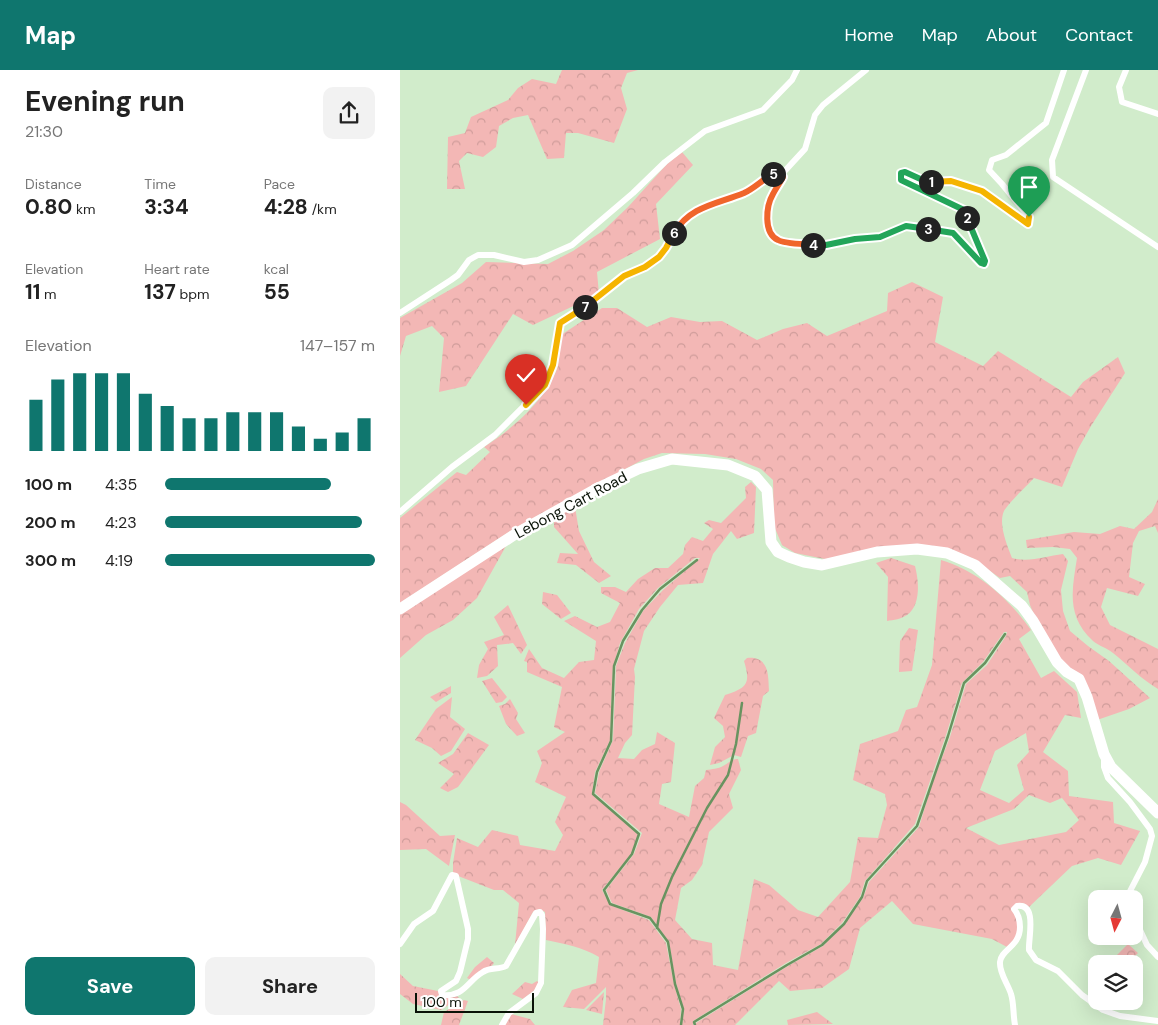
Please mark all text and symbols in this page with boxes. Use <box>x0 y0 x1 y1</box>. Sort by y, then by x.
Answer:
text: Map <box>25 20 76 51</box>
text: Home <box>844 23 894 47</box>
text: Map <box>922 23 958 47</box>
text: About <box>986 23 1037 47</box>
text: Contact <box>1065 23 1133 47</box>
text: Evening run <box>25 83 185 120</box>
button: share <box>323 87 375 139</box>
text: 21:30 <box>25 121 63 142</box>
pin: 5 <box>760 162 786 186</box>
text: 5 <box>769 165 778 183</box>
pin <box>1008 166 1050 217</box>
pin: 1 <box>918 170 944 194</box>
text: 1 <box>929 173 934 191</box>
icon: arrive <box>1015 173 1043 201</box>
text: Distance <box>25 175 82 193</box>
text: Time <box>144 175 176 193</box>
text: Pace <box>264 175 295 193</box>
text: 0.80 <box>25 193 72 221</box>
text: 3:34 <box>144 193 189 221</box>
text: 4:28 <box>264 193 308 221</box>
text: km <box>72 200 96 218</box>
text: /km <box>308 200 337 218</box>
pin: 2 <box>954 206 980 230</box>
text: 2 <box>963 209 972 227</box>
pin: 3 <box>916 216 940 242</box>
pin: 6 <box>662 220 686 246</box>
text: 3 <box>924 220 933 238</box>
text: 6 <box>670 224 679 242</box>
pin: 4 <box>800 232 826 258</box>
text: 4 <box>809 236 818 254</box>
text: Elevation <box>25 260 83 278</box>
text: Heart rate <box>144 260 210 278</box>
text: kcal <box>264 260 289 278</box>
text: 11 <box>25 278 40 306</box>
text: 137 <box>144 278 176 306</box>
text: 55 <box>264 278 290 306</box>
text: m <box>40 285 57 303</box>
text: bpm <box>176 285 210 303</box>
pin: 7 <box>572 294 598 320</box>
text: 7 <box>582 298 589 316</box>
text: Elevation <box>25 335 92 356</box>
text: 147–157 m <box>300 335 375 356</box>
pin <box>505 354 547 405</box>
icon: check <box>512 361 540 389</box>
street label: Lebong Cart Road <box>511 467 631 543</box>
text: 100 m <box>25 474 72 495</box>
text: 4:35 <box>105 474 137 495</box>
text: 200 m <box>25 512 76 533</box>
text: 4:23 <box>105 512 137 533</box>
text: 300 m <box>25 550 76 571</box>
text: 4:19 <box>105 550 133 571</box>
north arrow <box>1088 890 1142 945</box>
map controls <box>1088 890 1143 1010</box>
button: layers <box>1088 955 1143 1010</box>
button: Save <box>25 957 195 1015</box>
button: Share <box>205 957 375 1015</box>
scale bar <box>415 990 534 1013</box>
text: 100 m <box>422 993 462 1011</box>

